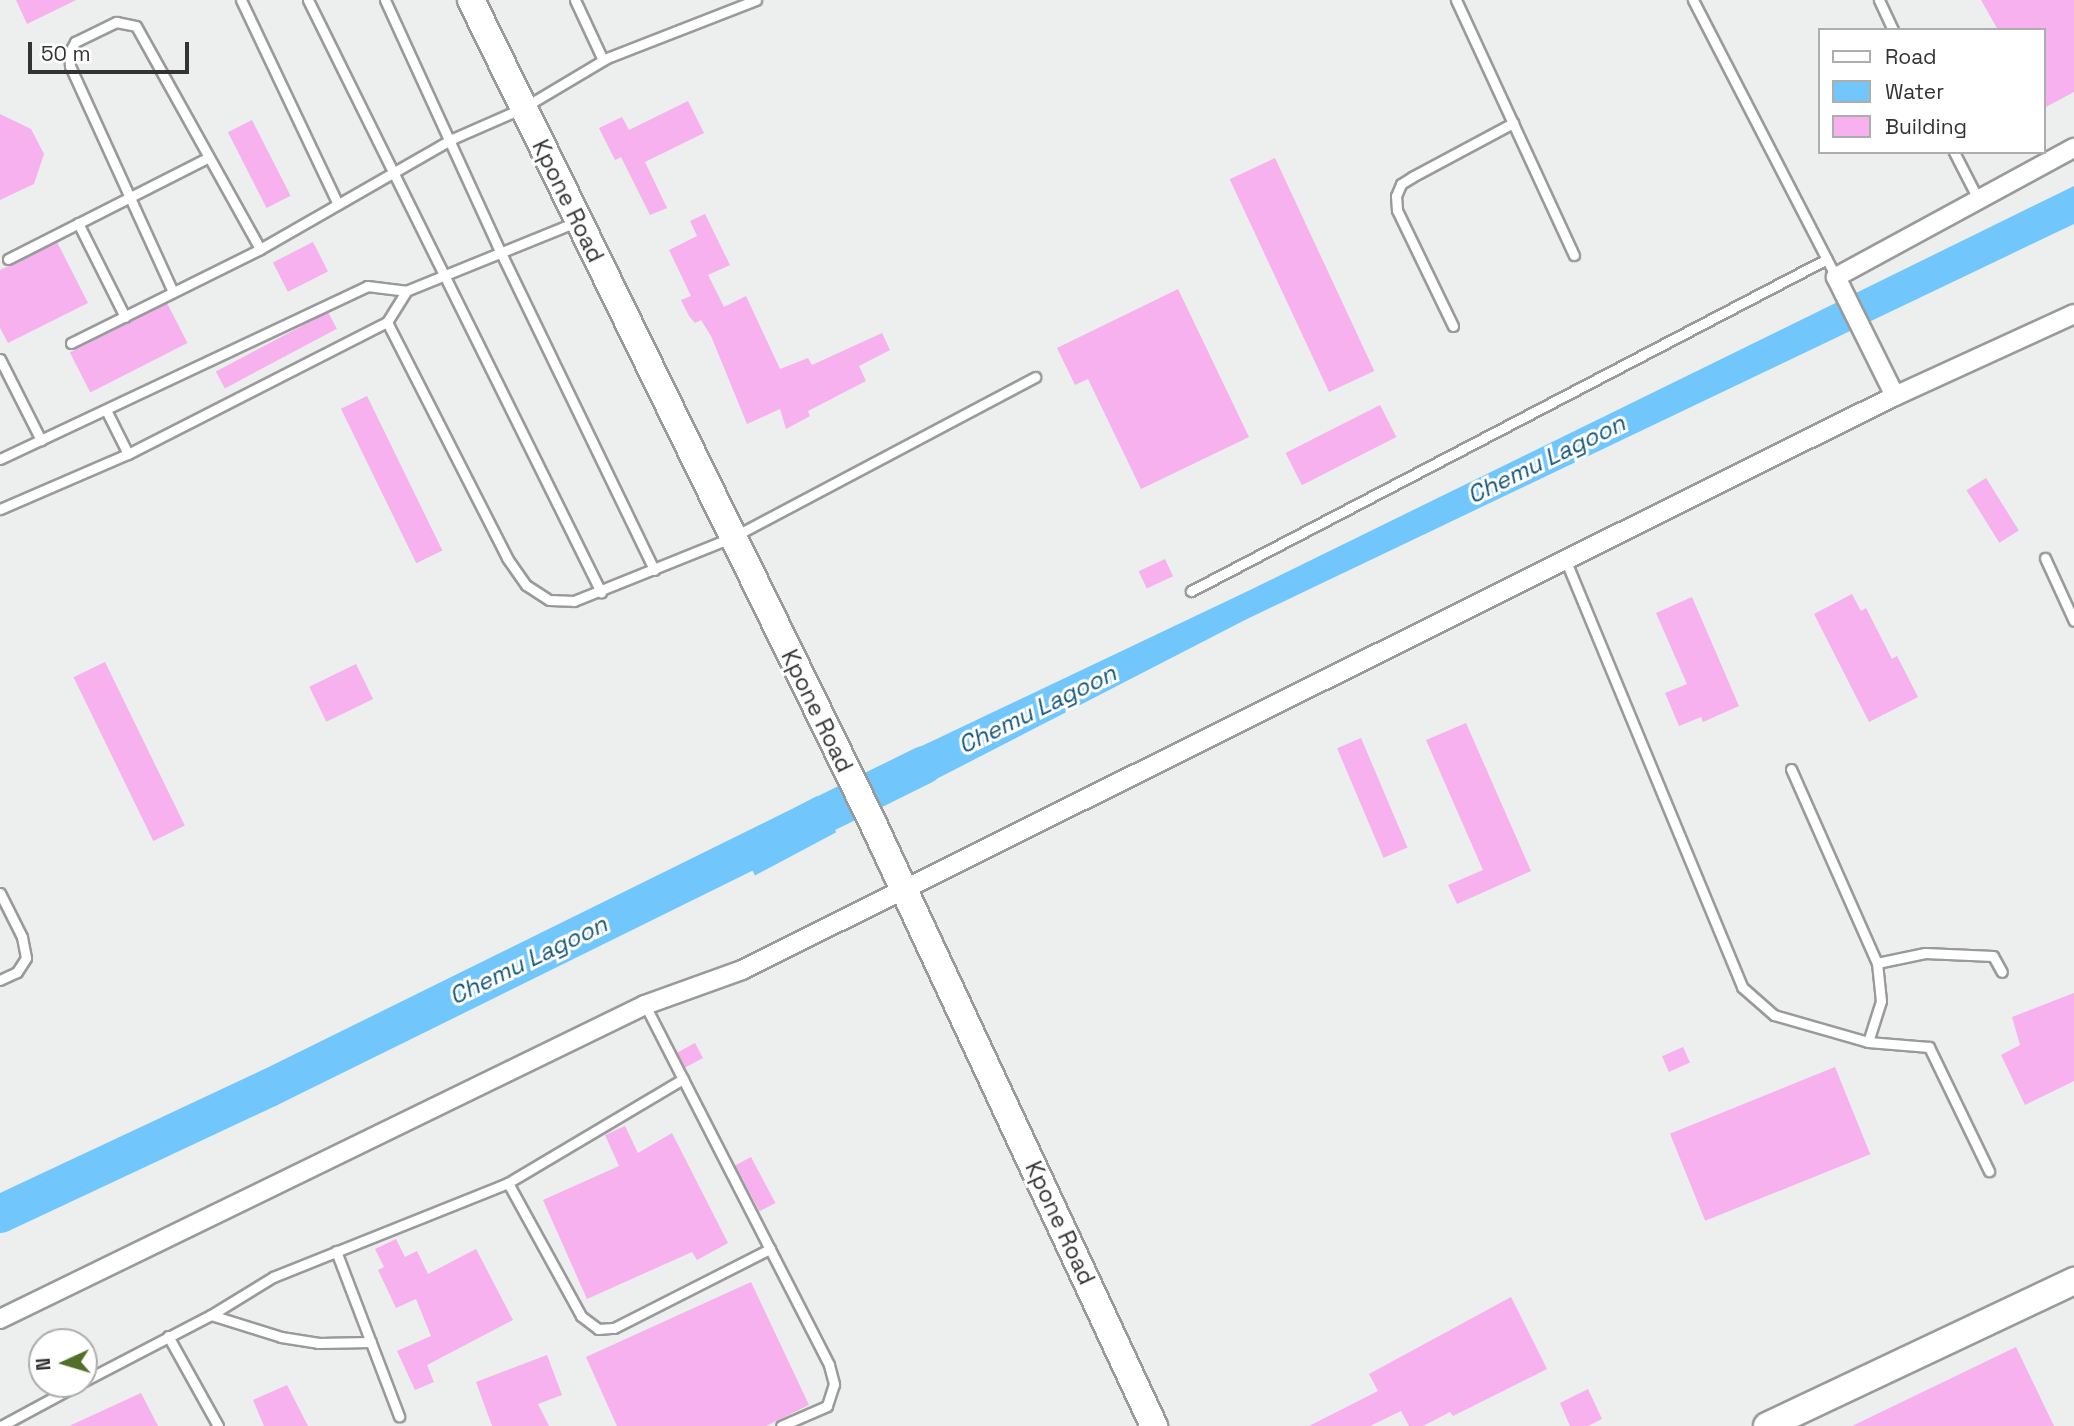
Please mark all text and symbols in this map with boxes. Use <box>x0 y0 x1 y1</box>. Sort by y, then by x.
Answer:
scale bar <box>32 28 192 72</box>
legend <box>1818 28 2046 154</box>
text: 50 m <box>41 40 91 67</box>
text: Road <box>1885 43 1937 70</box>
text: Water <box>1885 78 1944 105</box>
text: Building <box>1885 113 1967 140</box>
street label: Kpone Road <box>526 135 610 267</box>
water label: Chemu Lagoon <box>1462 408 1630 510</box>
street label: Kpone Road <box>775 645 859 777</box>
water label: Chemu Lagoon <box>953 658 1121 760</box>
water label: Chemu Lagoon <box>444 909 612 1011</box>
street label: Kpone Road <box>1019 1157 1101 1289</box>
north arrow <box>28 1328 98 1398</box>
text: N <box>31 1357 56 1372</box>

